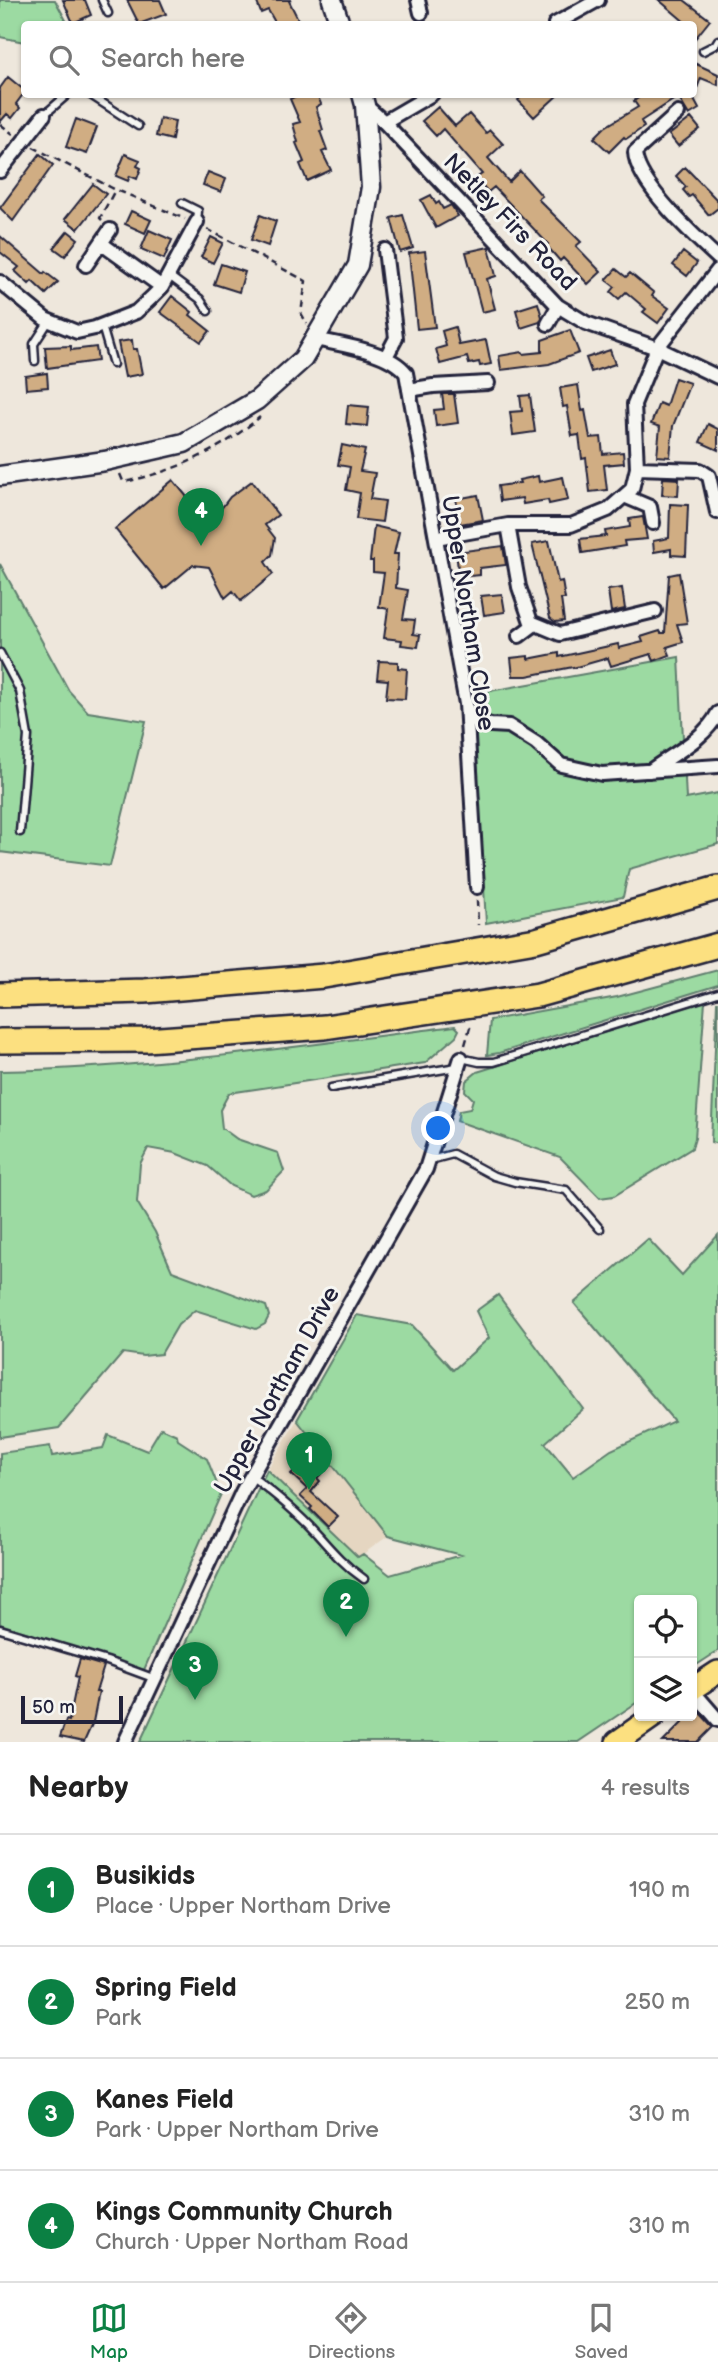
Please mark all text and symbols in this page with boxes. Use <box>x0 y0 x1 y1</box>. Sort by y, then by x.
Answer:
search box <box>21 21 697 98</box>
icon: search <box>45 41 83 79</box>
text: Search here <box>101 44 245 75</box>
street label: Netley Firs Road <box>437 147 583 297</box>
pin: 4 <box>178 488 224 546</box>
street label: Upper Northam Close <box>435 493 501 733</box>
your location <box>421 1111 455 1145</box>
street label: Upper Northam Drive <box>208 1281 346 1499</box>
pin: 1 <box>286 1432 332 1490</box>
pin: 2 <box>323 1579 369 1637</box>
map controls <box>634 1595 697 1721</box>
button: locate <box>634 1595 697 1658</box>
pin: 3 <box>172 1642 218 1700</box>
button: layers <box>634 1658 697 1721</box>
scale bar <box>21 1693 122 1725</box>
text: 50 m <box>32 1696 75 1719</box>
text: Nearby <box>28 1770 128 1806</box>
text: 4 results <box>601 1774 690 1802</box>
text: Busikids <box>95 1861 195 1892</box>
text: 1 <box>46 1876 56 1904</box>
text: 190 m <box>629 1876 690 1904</box>
text: Place · Upper Northam Drive <box>95 1892 391 1920</box>
text: Spring Field <box>95 1973 237 2004</box>
text: 2 <box>44 1988 58 2016</box>
text: 250 m <box>624 1988 690 2016</box>
text: Park <box>95 2004 141 2032</box>
text: Kanes Field <box>95 2085 234 2116</box>
text: 3 <box>44 2100 58 2128</box>
text: 310 m <box>628 2100 690 2128</box>
text: Park · Upper Northam Drive <box>95 2116 379 2144</box>
text: Kings Community Church <box>95 2197 393 2228</box>
text: 4 <box>44 2212 58 2240</box>
text: 310 m <box>628 2212 690 2240</box>
text: Church · Upper Northam Road <box>95 2228 409 2256</box>
tab: Map <box>90 2299 128 2364</box>
tab: Directions <box>308 2299 395 2364</box>
tab: Saved <box>575 2299 628 2364</box>

